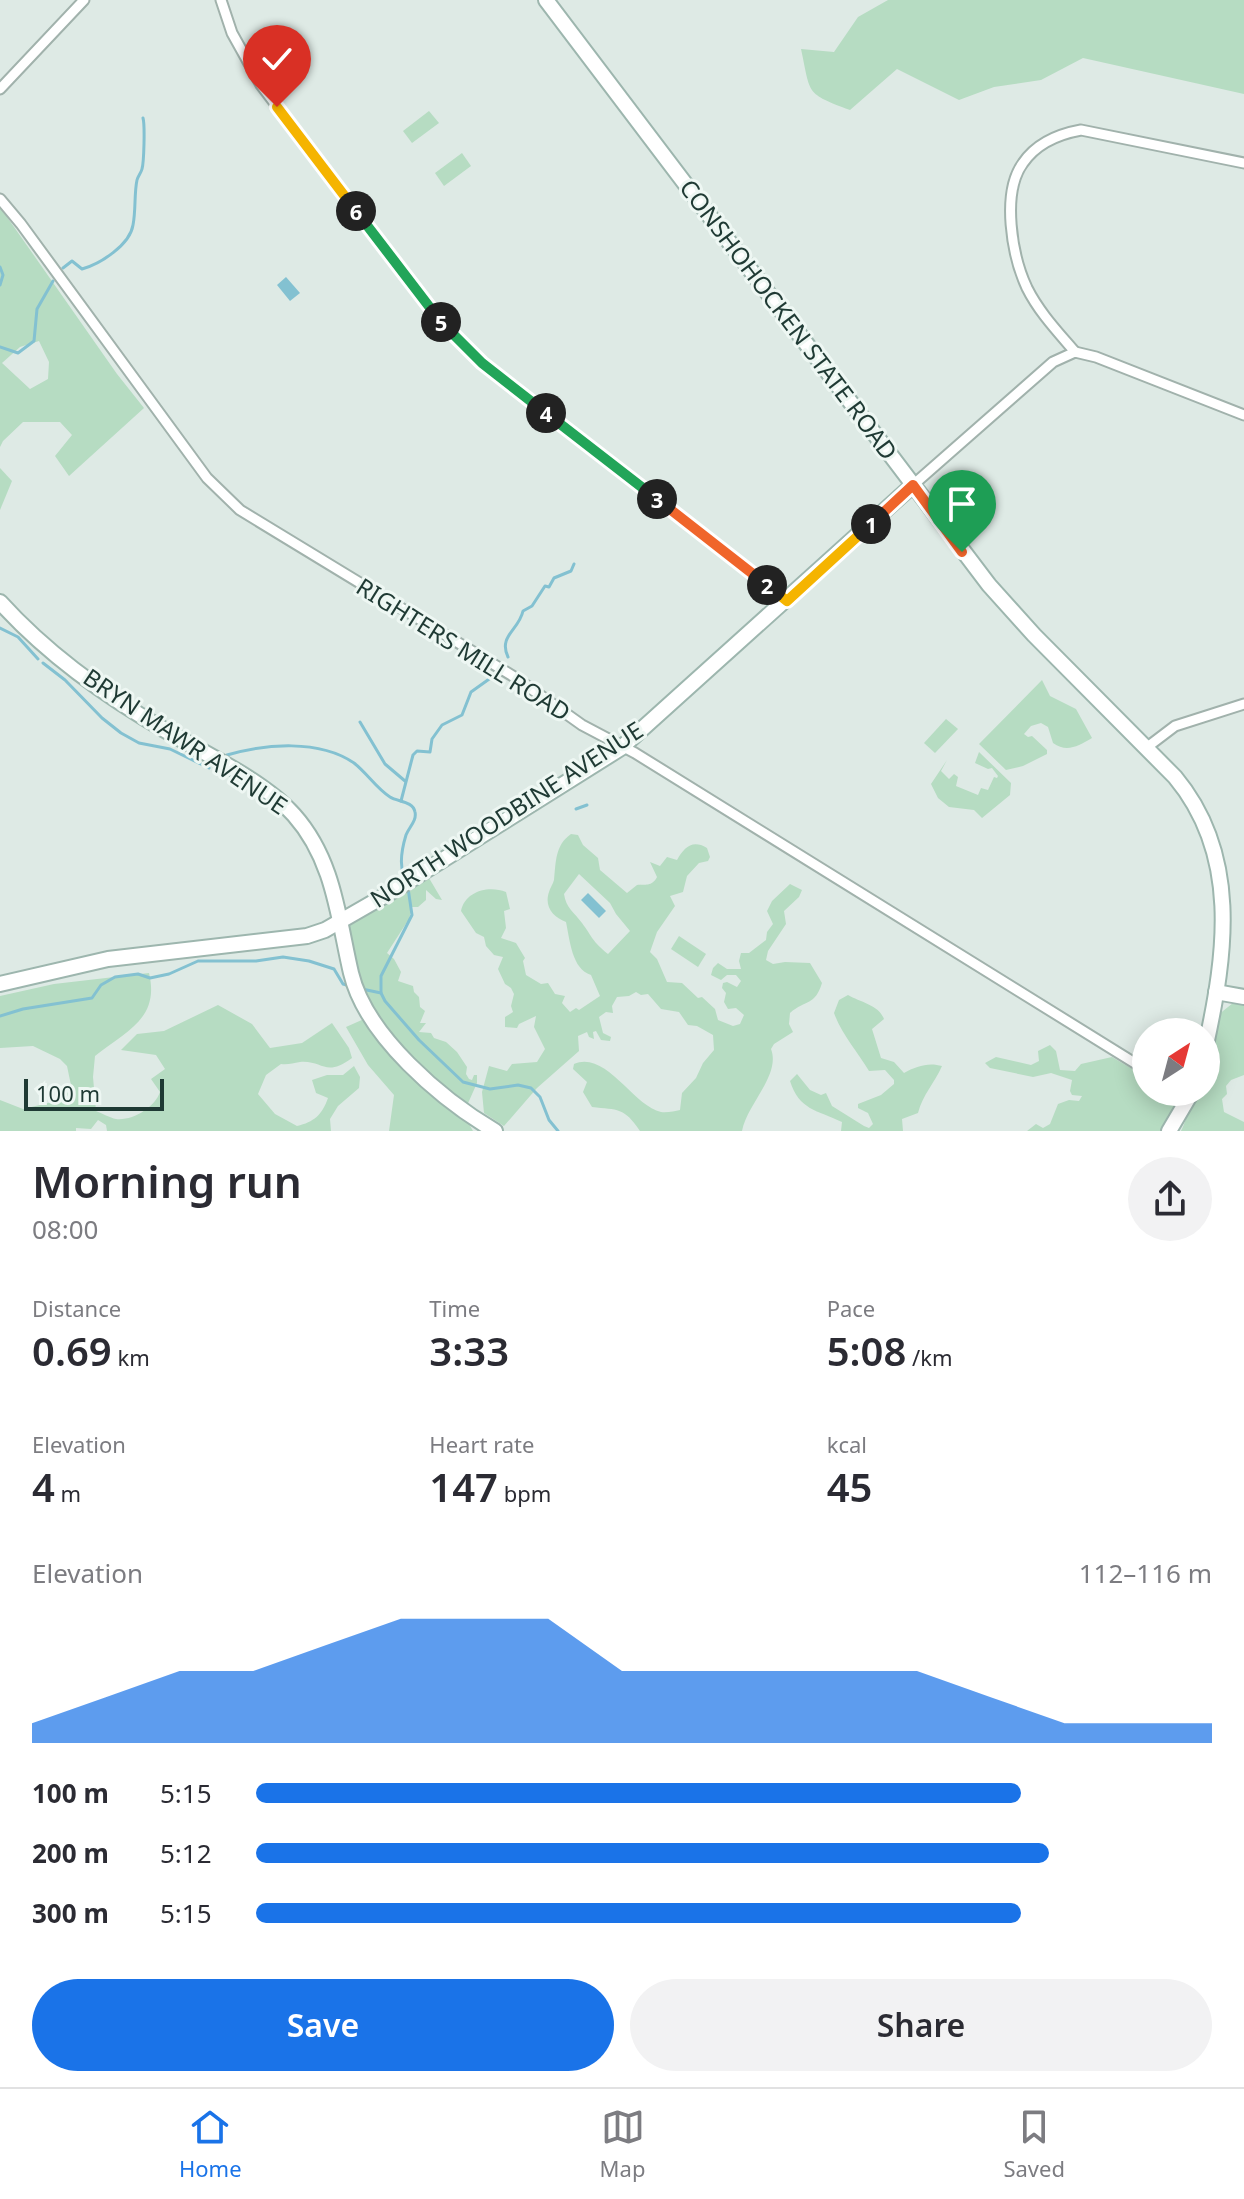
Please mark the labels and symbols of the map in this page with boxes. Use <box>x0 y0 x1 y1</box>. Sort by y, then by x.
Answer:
pin <box>243 25 311 107</box>
street label: CONSHOHOCKEN STATE ROAD <box>673 172 906 466</box>
pin: 6 <box>336 191 376 231</box>
pin: 5 <box>421 302 461 342</box>
pin: 4 <box>526 393 566 433</box>
pin <box>928 470 996 552</box>
pin: 3 <box>637 479 677 519</box>
pin: 1 <box>851 504 891 544</box>
pin: 2 <box>747 565 787 605</box>
street label: RIGHTERS MILL ROAD <box>350 569 577 728</box>
street label: BRYN MAWR AVENUE <box>77 660 294 821</box>
street label: NORTH WOODBINE AVENUE <box>363 713 649 915</box>
north arrow <box>1132 1018 1220 1106</box>
scale bar <box>24 1075 164 1111</box>

